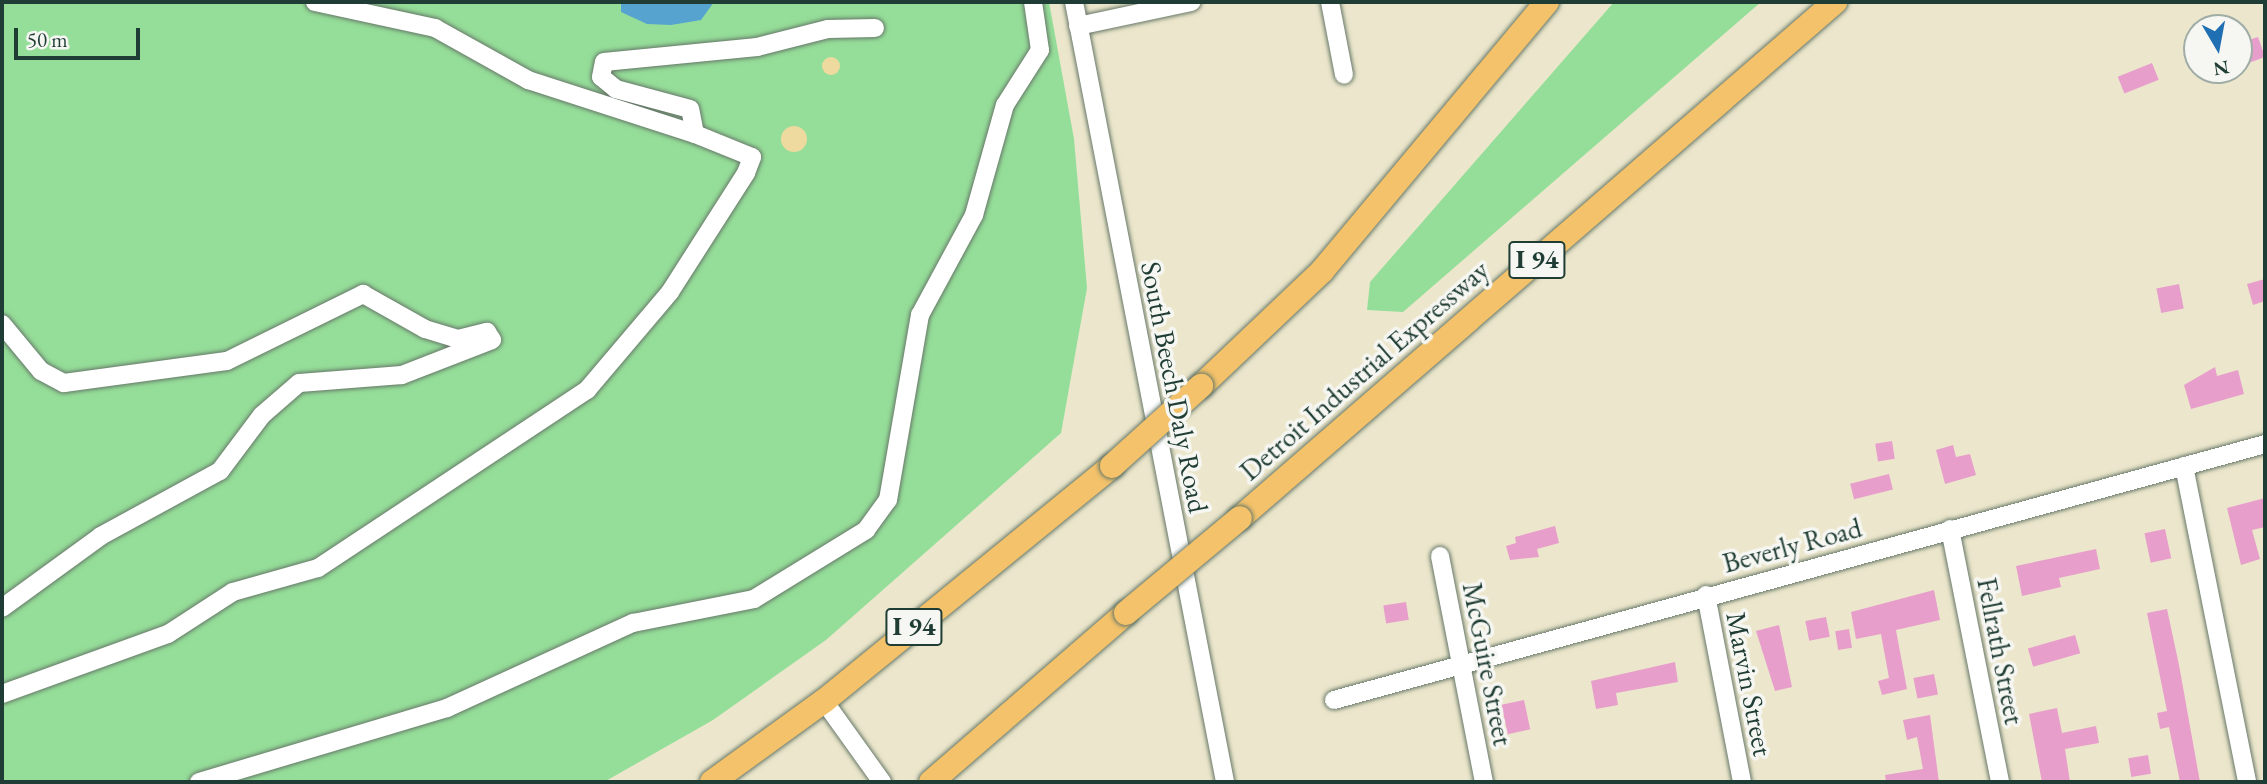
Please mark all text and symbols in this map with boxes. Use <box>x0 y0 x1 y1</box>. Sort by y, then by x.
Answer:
scale bar <box>18 14 144 58</box>
north arrow <box>2183 14 2253 84</box>
text: 50 m <box>27 26 68 53</box>
text: N <box>2212 55 2231 82</box>
road number: I 94 <box>1507 238 1567 282</box>
street label: Detroit Industrial Expressway <box>1233 253 1495 487</box>
street label: South Beech Daly Road <box>1134 259 1216 515</box>
street label: Beverly Road <box>1719 510 1865 580</box>
street label: Fellrath Street <box>1970 575 2032 727</box>
street label: McGuire Street <box>1456 580 1520 748</box>
road number: I 94 <box>884 604 944 650</box>
street label: Marvin Street <box>1720 609 1780 759</box>

